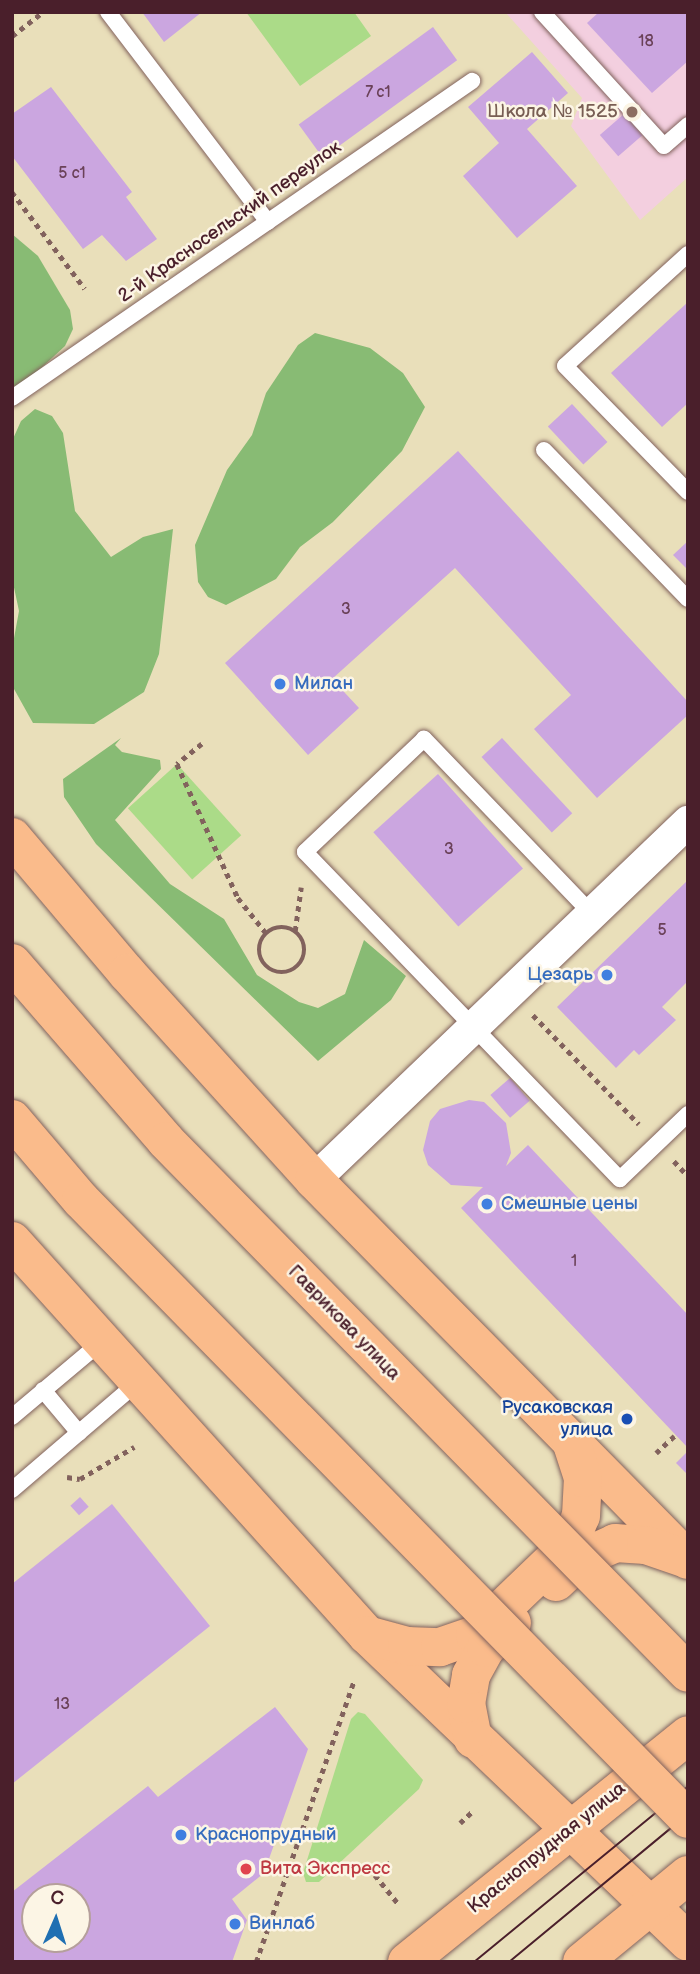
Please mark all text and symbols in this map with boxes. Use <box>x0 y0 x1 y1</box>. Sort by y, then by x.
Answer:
house number: 18 <box>638 32 654 52</box>
house number: 7 с1 <box>365 83 391 103</box>
place label: Школа № 1525 <box>487 101 618 123</box>
marker: Школа № 1525 <box>624 104 640 120</box>
street label: 2-й Красносельский переулок <box>114 136 346 308</box>
house number: 5 с1 <box>58 164 86 184</box>
house number: 3 <box>341 600 351 620</box>
place label: Милан <box>294 673 353 695</box>
marker: Милан <box>272 676 288 692</box>
house number: 3 <box>444 840 454 860</box>
house number: 5 <box>657 921 667 941</box>
place label: Цезарь <box>527 964 593 986</box>
marker: Цезарь <box>599 967 615 983</box>
place label: Смешные цены <box>501 1193 638 1215</box>
marker: Смешные цены <box>479 1196 495 1212</box>
house number: 1 <box>571 1252 577 1272</box>
street label: Гаврикова улица <box>283 1261 405 1385</box>
place label: Русаковская улица <box>501 1397 613 1441</box>
marker: Русаковская улица <box>619 1411 635 1427</box>
house number: 13 <box>54 1695 70 1715</box>
street label: Краснопрудная улица <box>463 1777 631 1919</box>
place label: Краснопрудный <box>195 1824 336 1846</box>
marker: Краснопрудный <box>173 1827 189 1843</box>
place label: Вита Экспресс <box>260 1858 390 1880</box>
marker: Вита Экспресс <box>238 1861 254 1877</box>
north arrow <box>21 1883 91 1953</box>
text: С <box>50 1887 64 1910</box>
place label: Винлаб <box>249 1913 315 1935</box>
marker: Винлаб <box>227 1916 243 1932</box>

